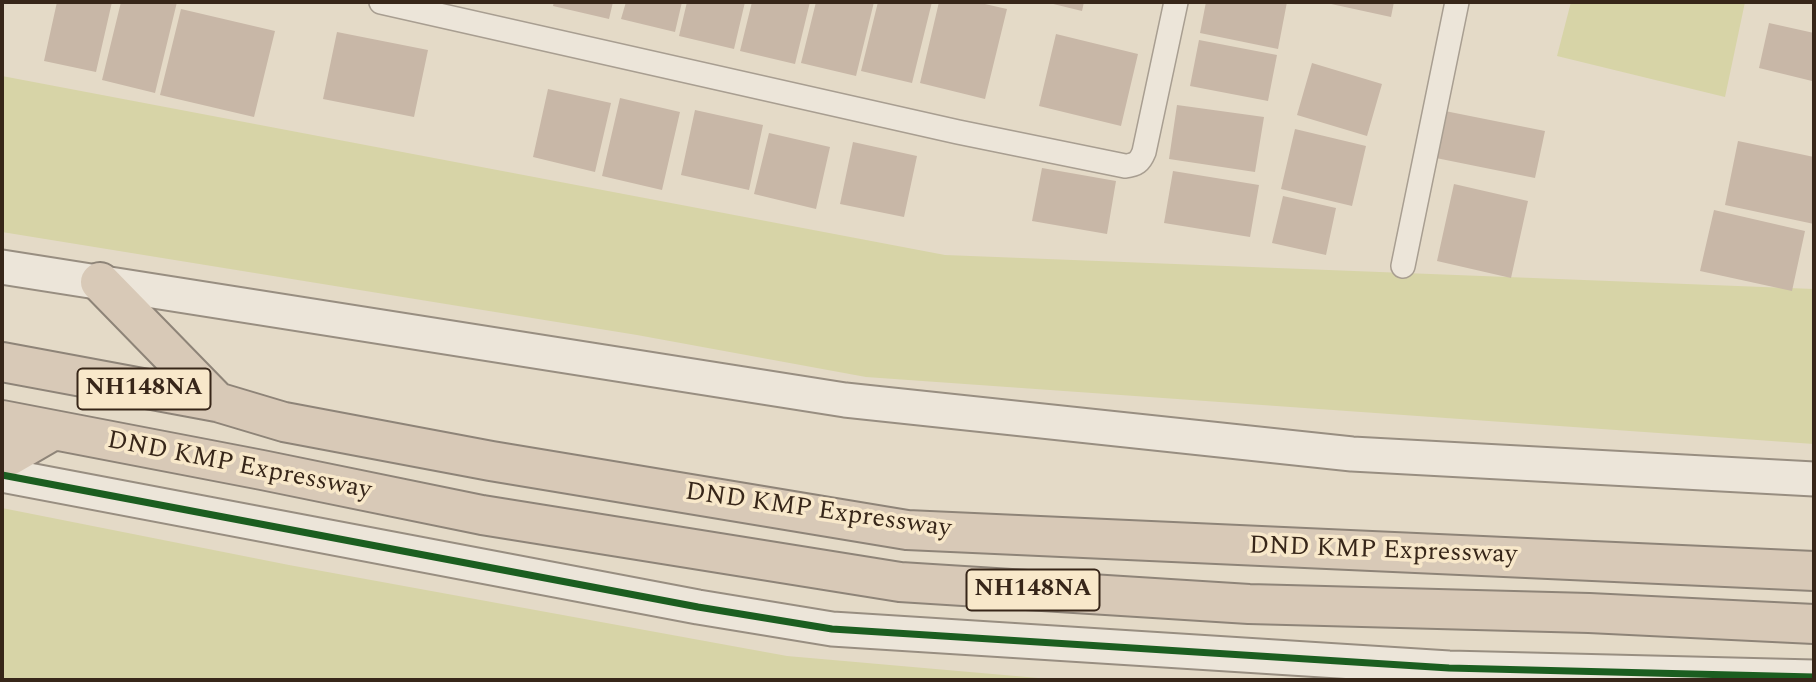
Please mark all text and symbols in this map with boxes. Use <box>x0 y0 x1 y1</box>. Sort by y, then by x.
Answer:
road number: NH148NA <box>78 368 210 410</box>
street label: DND KMP Expressway <box>104 426 374 508</box>
street label: DND KMP Expressway <box>683 478 953 546</box>
street label: DND KMP Expressway <box>1248 532 1518 572</box>
road number: NH148NA <box>967 570 1100 610</box>

